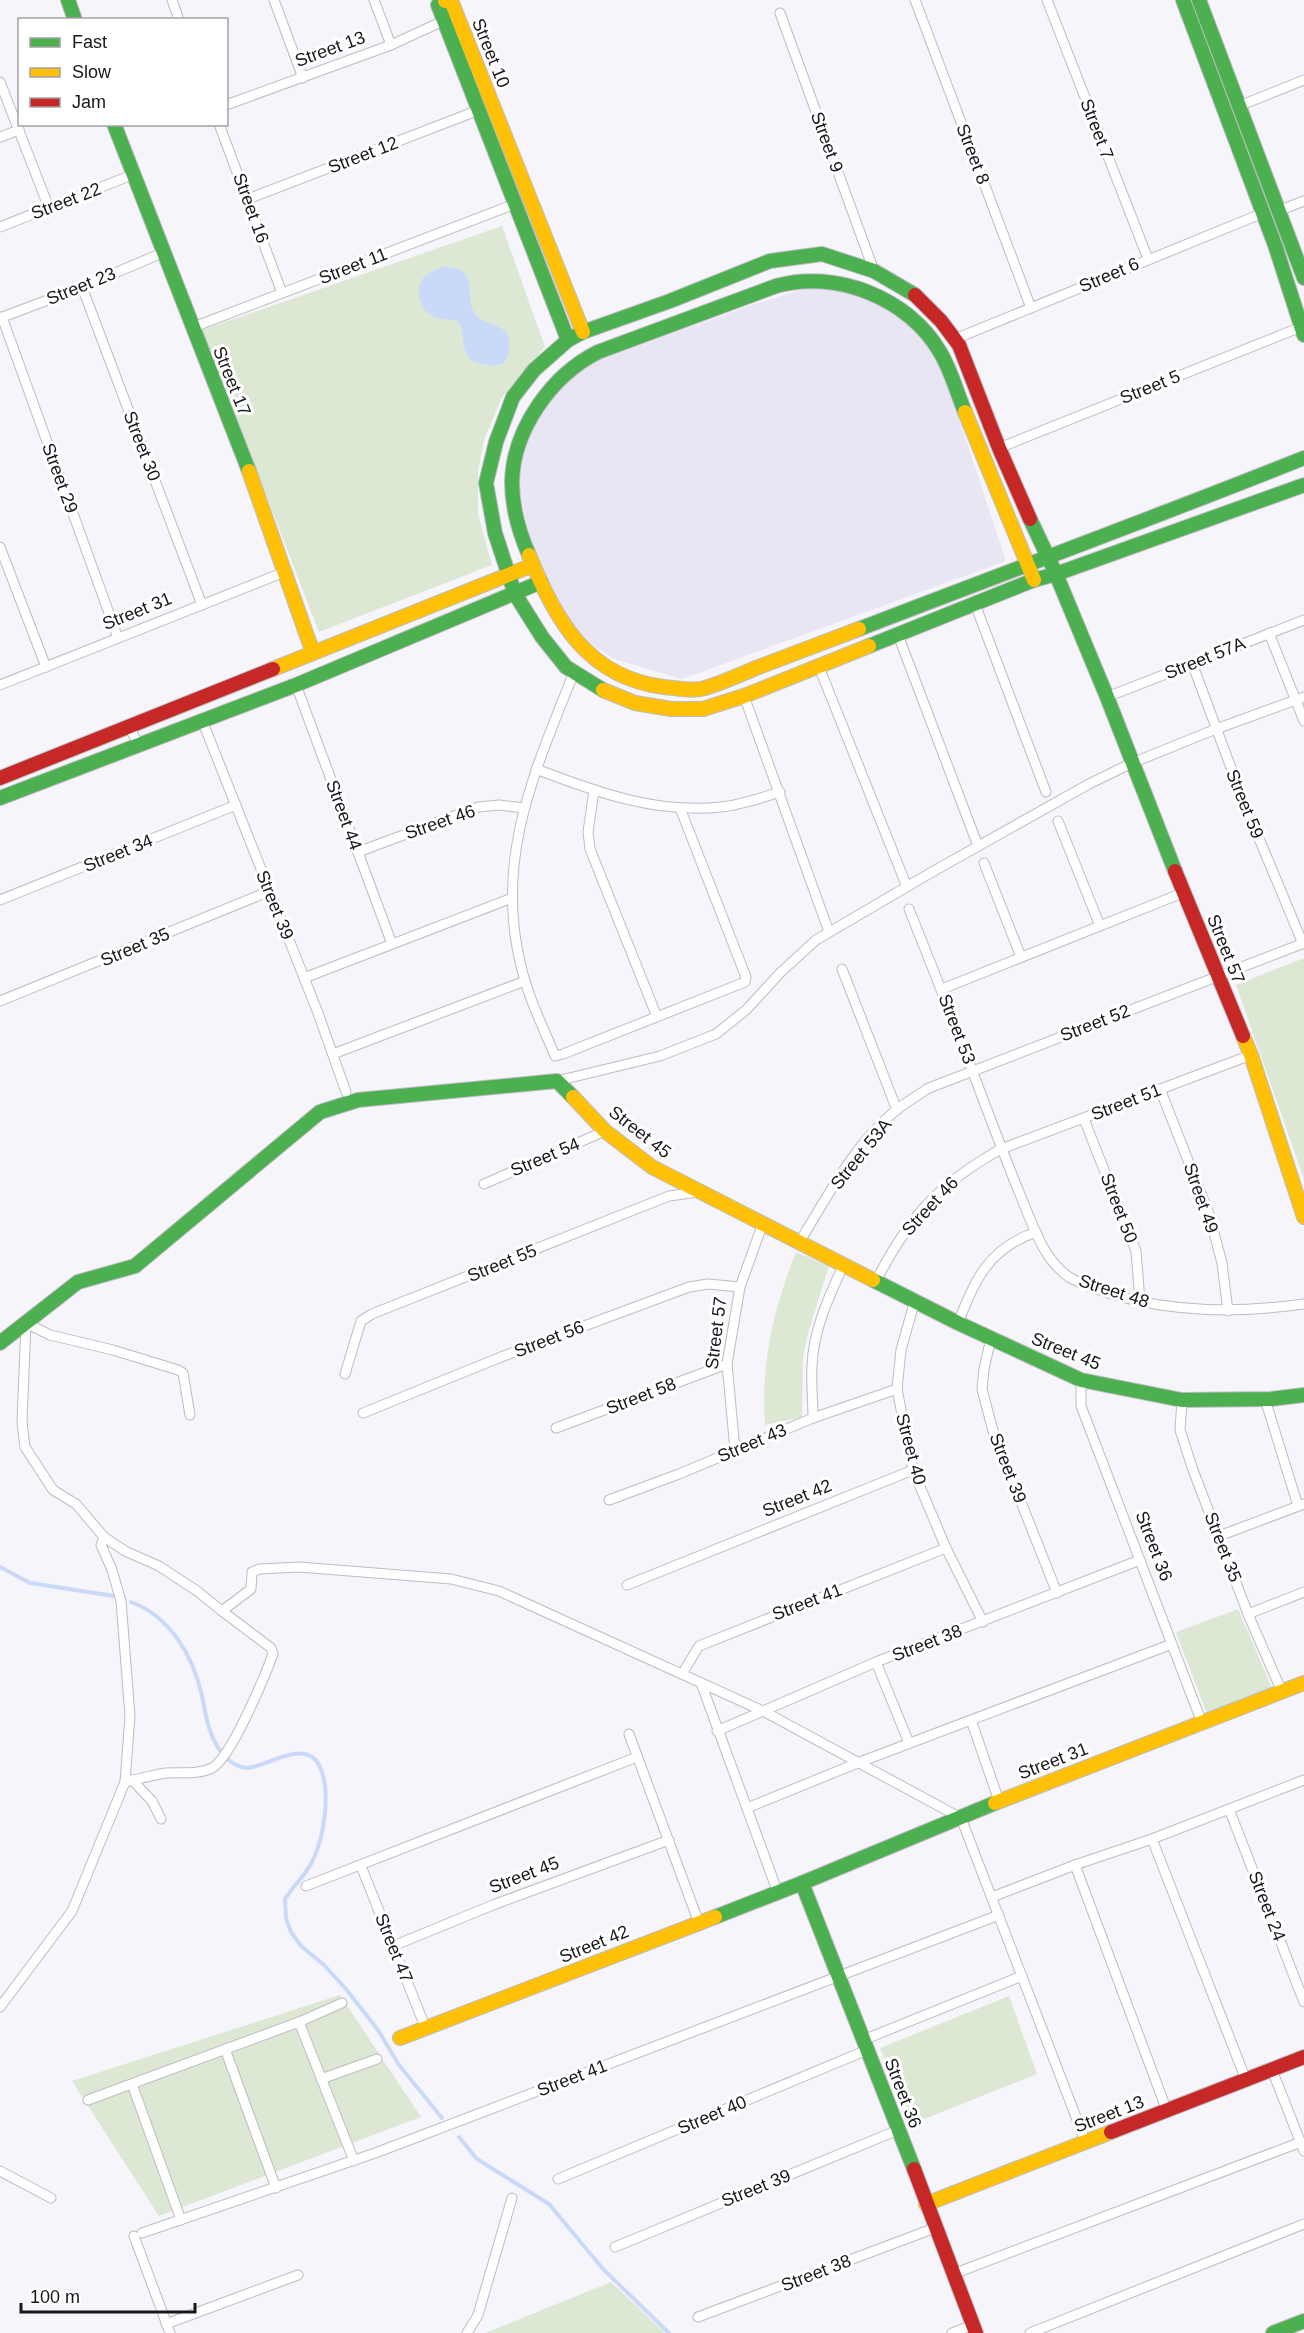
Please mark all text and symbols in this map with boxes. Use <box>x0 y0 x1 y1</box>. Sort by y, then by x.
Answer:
street label: Street 10 <box>468 15 514 91</box>
legend <box>18 18 228 126</box>
street label: Street 13 <box>292 27 368 71</box>
text: Fast <box>72 32 107 52</box>
text: Slow <box>72 62 112 82</box>
text: Jam <box>72 92 106 112</box>
street label: Street 7 <box>1076 96 1118 162</box>
street label: Street 9 <box>807 109 847 175</box>
street label: Street 8 <box>952 121 994 187</box>
street label: Street 12 <box>325 133 401 177</box>
street label: Street 16 <box>229 170 273 246</box>
street label: Street 22 <box>28 179 104 223</box>
street label: Street 11 <box>316 244 390 288</box>
street label: Street 6 <box>1076 253 1142 297</box>
street label: Street 23 <box>43 263 119 309</box>
street label: Street 17 <box>209 343 255 419</box>
street label: Street 5 <box>1117 366 1183 408</box>
street label: Street 30 <box>120 408 164 484</box>
street label: Street 29 <box>38 440 82 516</box>
street label: Street 31 <box>99 588 175 634</box>
street label: Street 57A <box>1162 633 1248 683</box>
street label: Street 59 <box>1222 766 1268 842</box>
street label: Street 44 <box>322 777 366 853</box>
street label: Street 46 <box>402 801 478 843</box>
street label: Street 34 <box>80 830 156 876</box>
street label: Street 39 <box>252 867 298 943</box>
street label: Street 57 <box>1203 911 1249 987</box>
street label: Street 35 <box>97 924 173 970</box>
street label: Street 53 <box>935 991 979 1067</box>
street label: Street 52 <box>1057 1001 1133 1045</box>
street label: Street 51 <box>1088 1080 1164 1124</box>
street label: Street 45 <box>605 1102 675 1162</box>
street label: Street 53A <box>826 1115 896 1193</box>
street label: Street 54 <box>507 1134 583 1180</box>
street label: Street 49 <box>1180 1160 1222 1236</box>
street label: Street 50 <box>1097 1170 1141 1246</box>
street label: Street 46 <box>898 1172 962 1240</box>
street label: Street 55 <box>464 1240 540 1286</box>
street label: Street 48 <box>1076 1270 1152 1312</box>
street label: Street 57 <box>702 1296 730 1370</box>
street label: Street 56 <box>511 1317 587 1361</box>
street label: Street 45 <box>1028 1328 1104 1374</box>
street label: Street 58 <box>603 1374 679 1418</box>
street label: Street 40 <box>892 1411 930 1487</box>
street label: Street 43 <box>714 1420 790 1466</box>
street label: Street 39 <box>986 1430 1030 1506</box>
street label: Street 42 <box>759 1475 835 1521</box>
street label: Street 36 <box>1132 1508 1176 1584</box>
street label: Street 35 <box>1201 1509 1245 1585</box>
street label: Street 41 <box>769 1580 845 1624</box>
street label: Street 38 <box>889 1621 965 1665</box>
street label: Street 31 <box>1015 1739 1091 1783</box>
street label: Street 45 <box>486 1853 562 1897</box>
street label: Street 24 <box>1245 1868 1289 1944</box>
street label: Street 47 <box>371 1910 417 1986</box>
street label: Street 42 <box>556 1921 632 1967</box>
street label: Street 36 <box>881 2055 925 2131</box>
street label: Street 41 <box>534 2056 610 2100</box>
street label: Street 40 <box>674 2092 750 2138</box>
street label: Street 13 <box>1071 2092 1147 2136</box>
street label: Street 39 <box>718 2165 794 2211</box>
street label: Street 38 <box>778 2251 854 2295</box>
scale bar <box>21 2276 195 2314</box>
text: 100 m <box>30 2287 80 2307</box>

